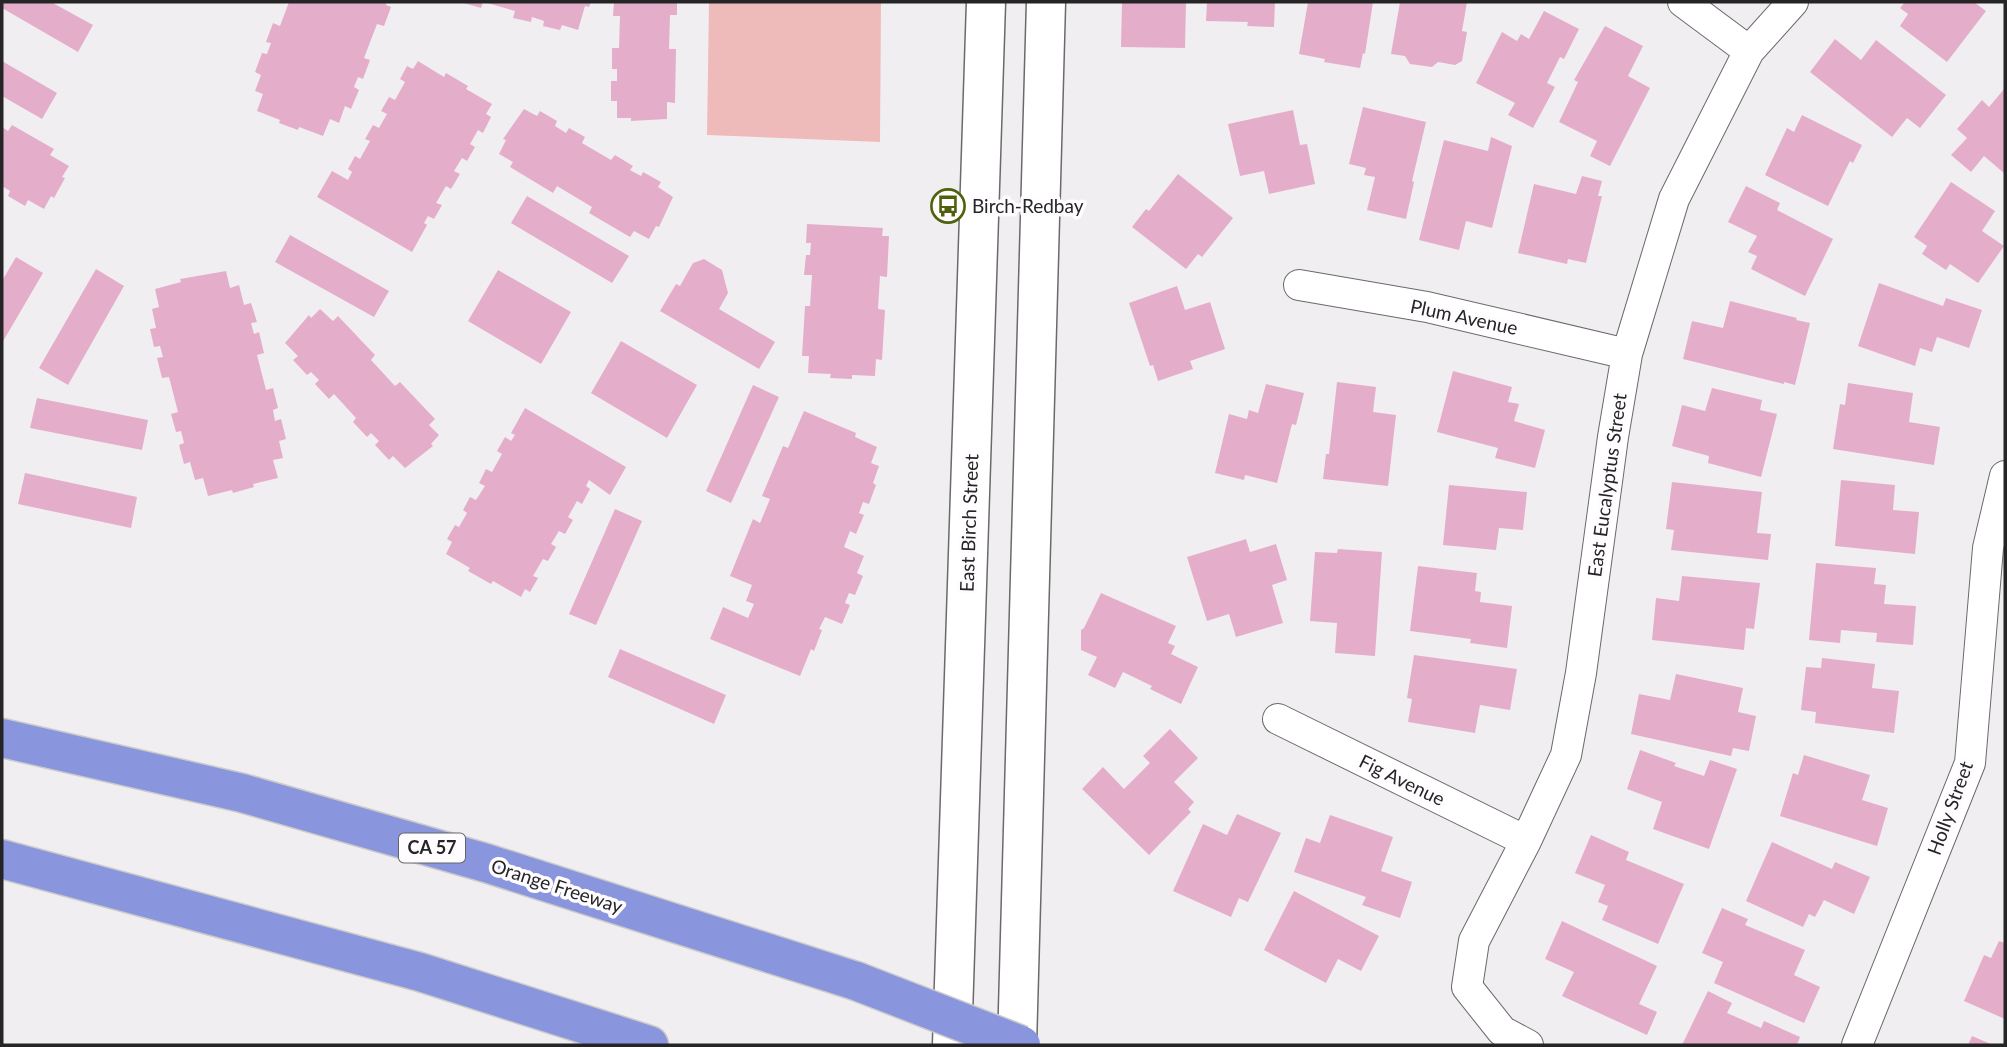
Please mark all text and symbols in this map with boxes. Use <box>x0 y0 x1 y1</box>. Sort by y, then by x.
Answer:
bus stop icon: Birch-Redbay <box>929 187 967 225</box>
place label: Birch-Redbay <box>972 194 1084 217</box>
street label: Plum Avenue <box>1408 294 1520 339</box>
street label: East Eucalyptus Street <box>1582 391 1631 578</box>
street label: East Birch Street <box>955 453 982 592</box>
street label: Fig Avenue <box>1356 749 1449 810</box>
street label: Holly Street <box>1922 758 1977 858</box>
road number: CA 57 <box>399 834 465 862</box>
street label: Orange Freeway <box>489 853 626 918</box>

